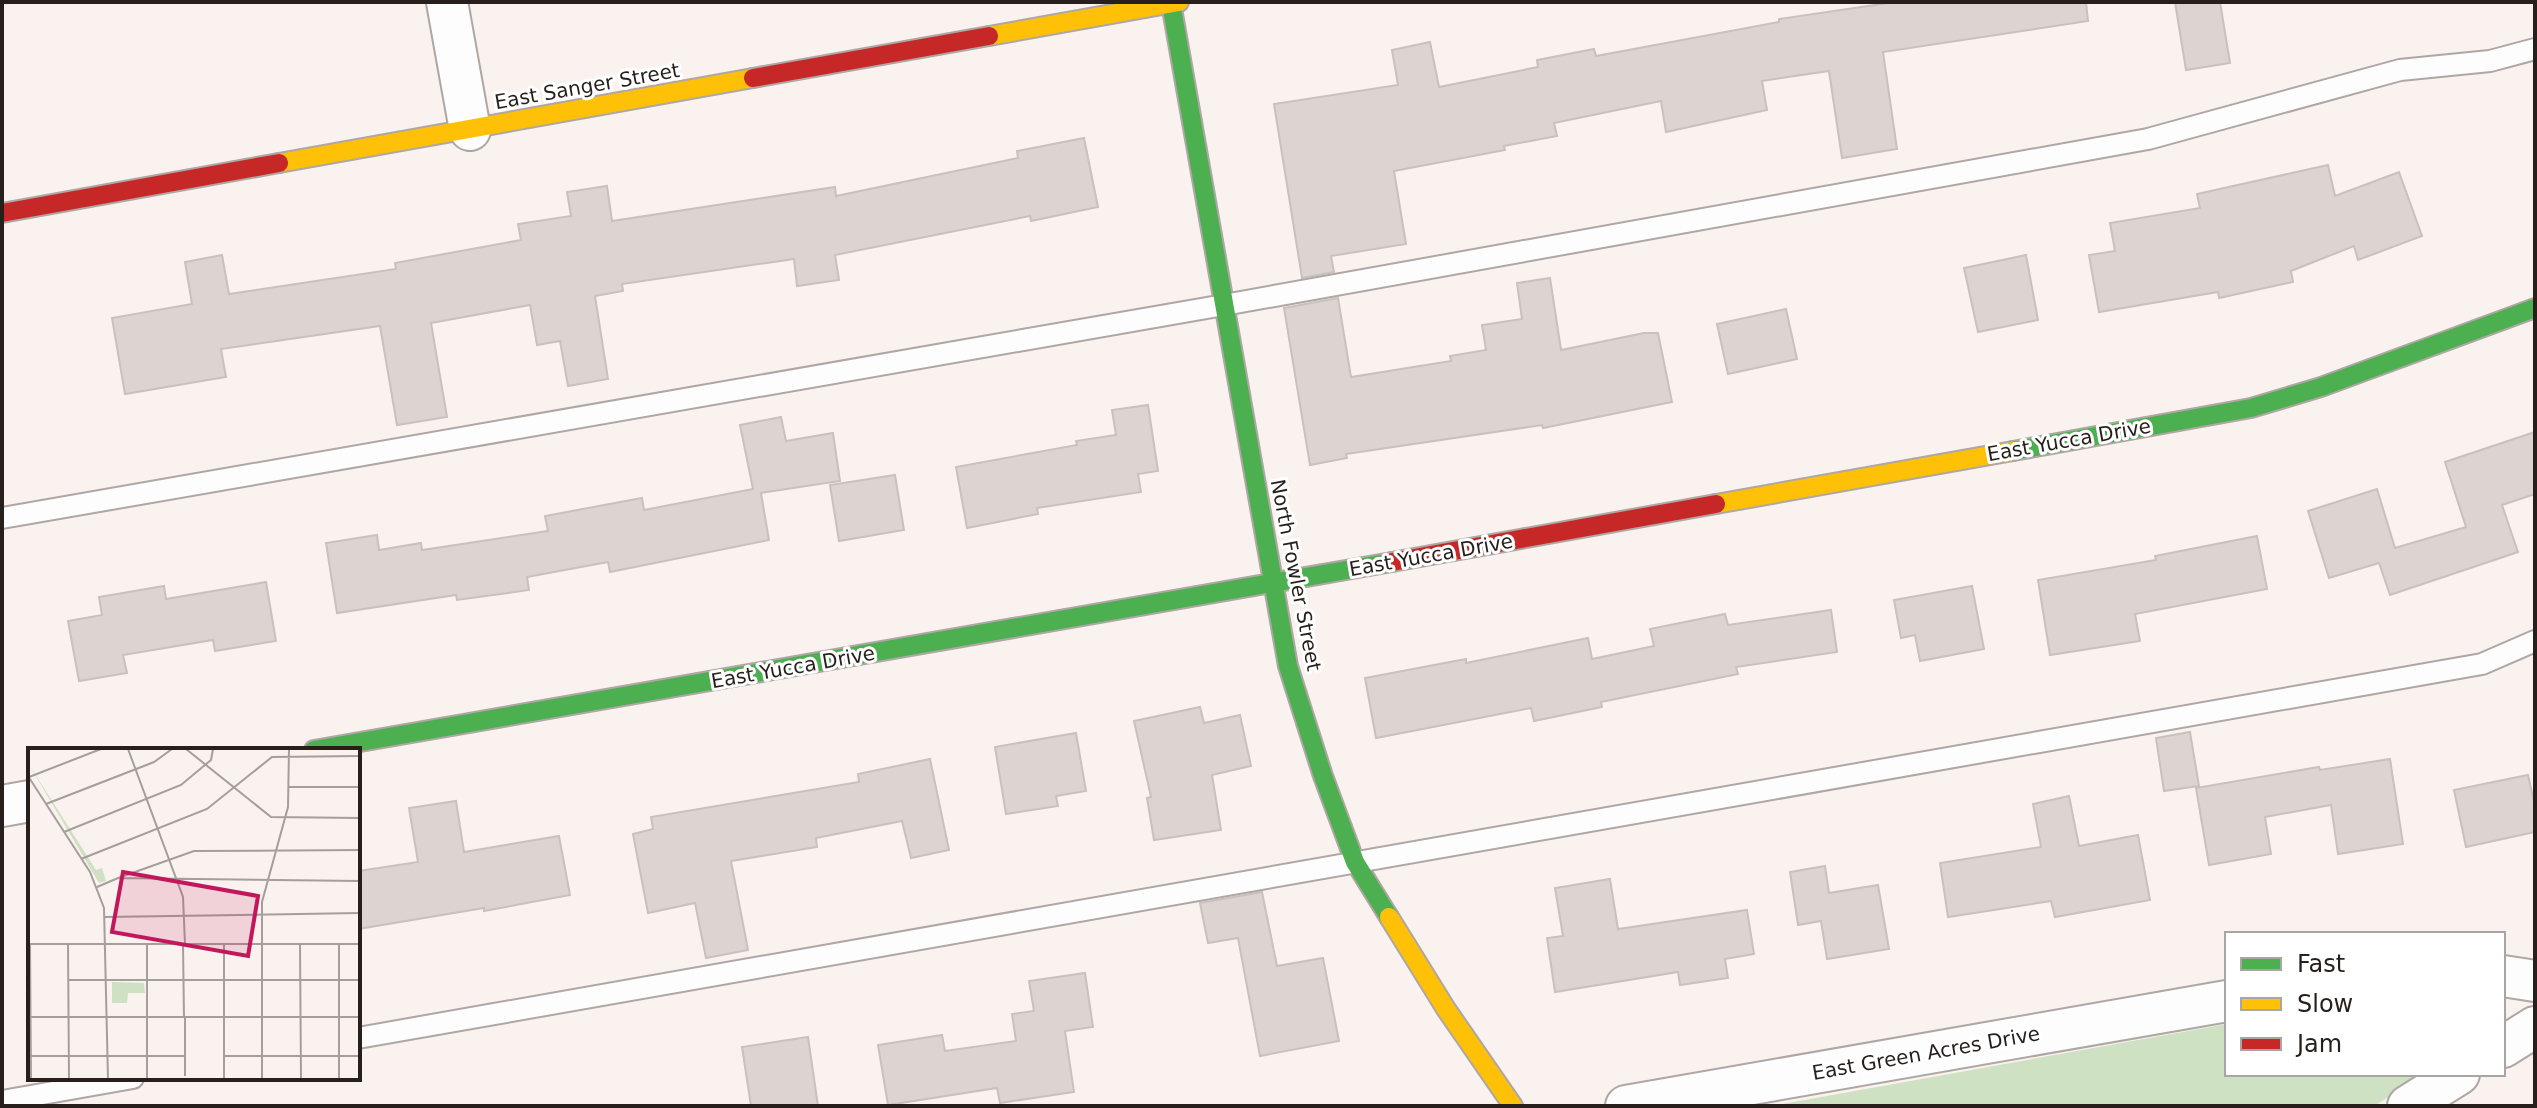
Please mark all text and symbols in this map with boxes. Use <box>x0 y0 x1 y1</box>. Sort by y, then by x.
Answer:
street label: East Sanger Street <box>493 58 682 114</box>
street label: East Yucca Drive <box>1985 414 2153 466</box>
street label: North Fowler Street <box>1266 477 1326 673</box>
street label: East Yucca Drive <box>1347 529 1515 581</box>
street label: East Yucca Drive <box>709 641 877 693</box>
inset map <box>28 748 360 1080</box>
legend <box>2225 932 2505 1076</box>
text: Fast <box>2297 950 2345 978</box>
text: Slow <box>2297 990 2353 1018</box>
street label: East Green Acres Drive <box>1810 1021 2042 1085</box>
text: Jam <box>2295 1030 2342 1058</box>

